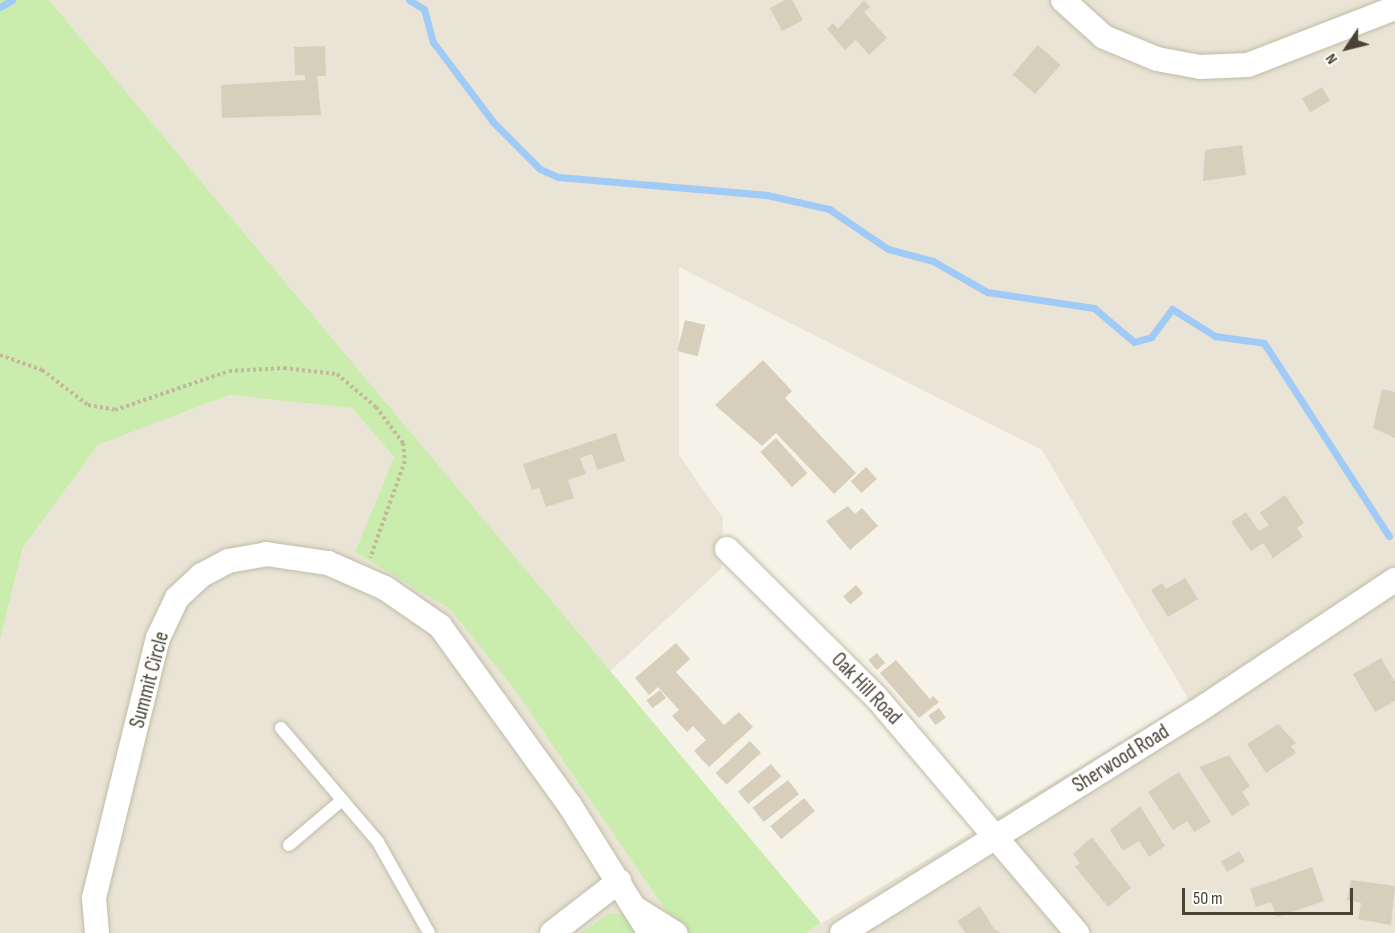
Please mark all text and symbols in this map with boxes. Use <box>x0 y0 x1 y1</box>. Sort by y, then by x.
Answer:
north arrow <box>1317 18 1377 78</box>
text: N <box>1322 50 1342 68</box>
street label: Summit Circle <box>125 629 175 731</box>
street label: Oak Hill Road <box>826 648 906 730</box>
street label: Sherwood Road <box>1068 719 1174 799</box>
scale bar <box>1185 876 1356 914</box>
text: 50 m <box>1193 888 1223 909</box>

